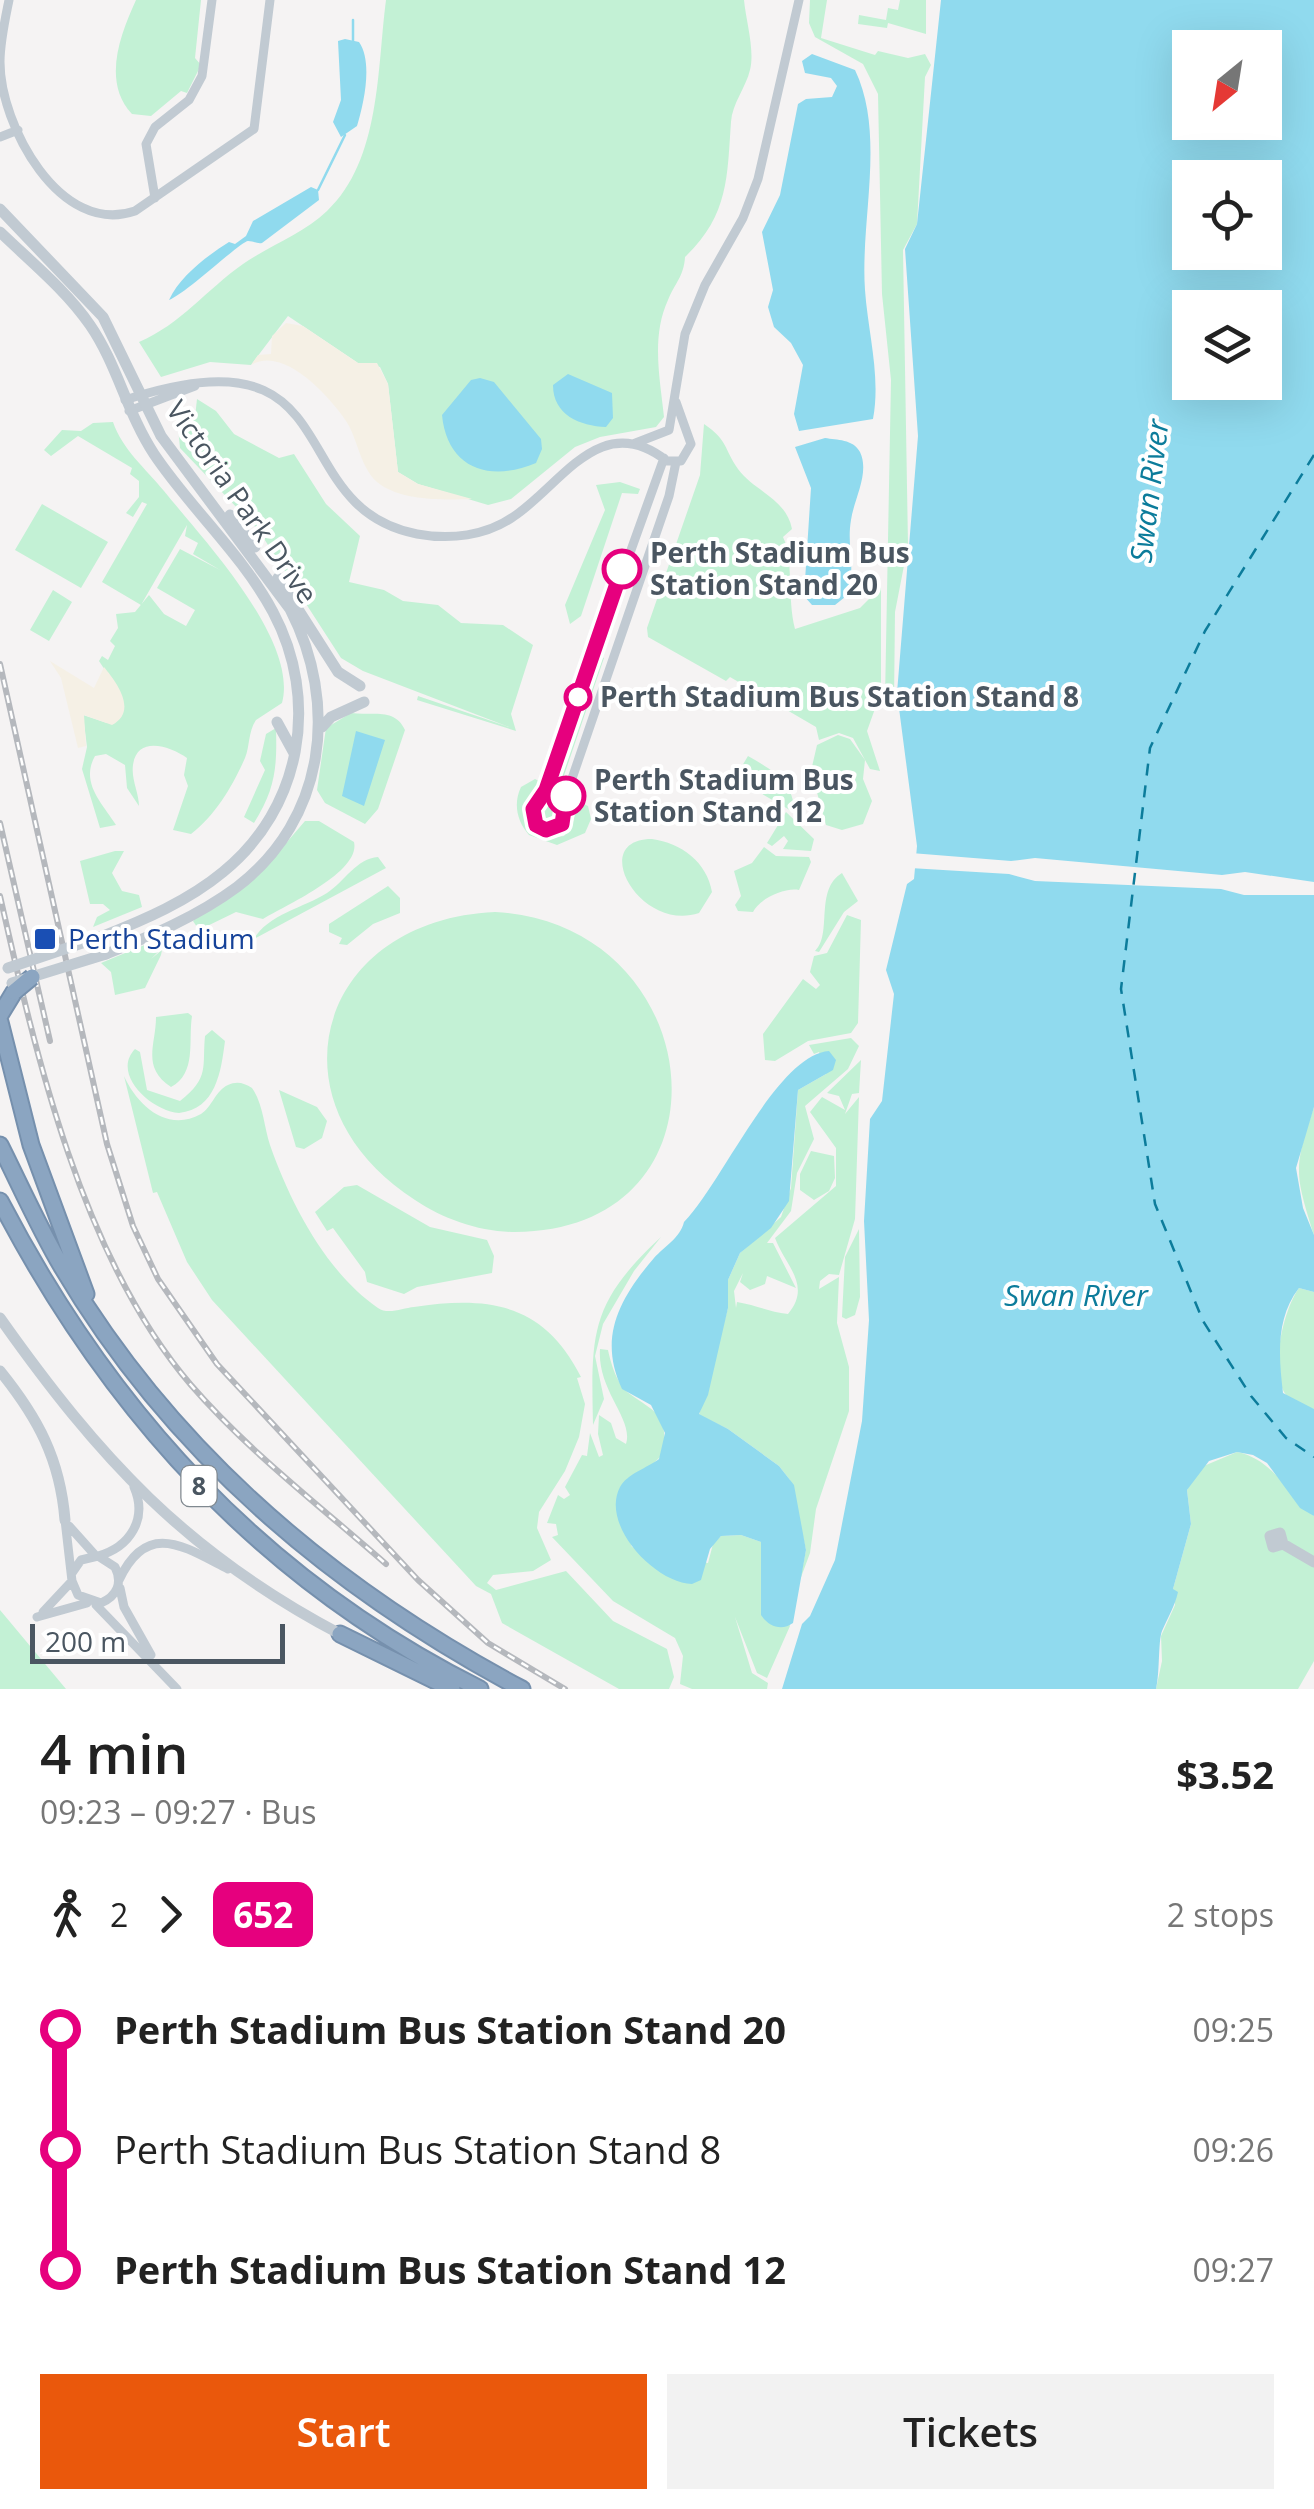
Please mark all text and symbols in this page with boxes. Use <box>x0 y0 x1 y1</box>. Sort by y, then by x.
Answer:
north arrow <box>1172 30 1282 140</box>
map controls <box>1172 30 1282 400</box>
button: locate <box>1172 160 1282 270</box>
button: layers <box>1172 290 1282 400</box>
street label: Victoria Park Drive <box>159 392 327 611</box>
water label: Swan River <box>1119 416 1178 565</box>
place label: Perth Stadium Bus Station Stand 20 <box>650 533 910 603</box>
marker: Perth Stadium Bus Station Stand 20 <box>603 550 641 588</box>
place label: Perth Stadium Bus Station Stand 8 <box>600 677 1079 715</box>
marker: Perth Stadium Bus Station Stand 8 <box>565 684 591 710</box>
place label: Perth Stadium Bus Station Stand 12 <box>594 760 854 830</box>
marker: Perth Stadium Bus Station Stand 12 <box>547 777 585 815</box>
place label: Perth Stadium <box>68 919 255 957</box>
marker: Perth Stadium <box>32 926 58 952</box>
water label: Swan River <box>1004 1274 1149 1315</box>
road number: 8 <box>182 1466 216 1506</box>
scale bar <box>30 1619 285 1664</box>
text: 200 m <box>45 1622 126 1660</box>
text: 4 min <box>40 1715 188 1790</box>
text: $3.52 <box>1176 1748 1274 1800</box>
text: 09:23 – 09:27 · Bus <box>40 1790 316 1833</box>
icon: walk <box>40 1887 95 1942</box>
icon: forward <box>143 1887 198 1942</box>
text: 652 <box>233 1891 293 1938</box>
text: 2 <box>110 1893 128 1936</box>
text: 2 stops <box>1167 1893 1274 1936</box>
text: Perth Stadium Bus Station Stand 20 <box>114 2003 786 2055</box>
text: 09:25 <box>1192 2008 1274 2051</box>
text: Perth Stadium Bus Station Stand 8 <box>114 2123 721 2175</box>
text: 09:26 <box>1192 2128 1274 2171</box>
text: Perth Stadium Bus Station Stand 12 <box>114 2243 786 2295</box>
text: 09:27 <box>1192 2248 1274 2291</box>
button: Start <box>40 2374 647 2489</box>
button: Tickets <box>667 2374 1274 2489</box>

